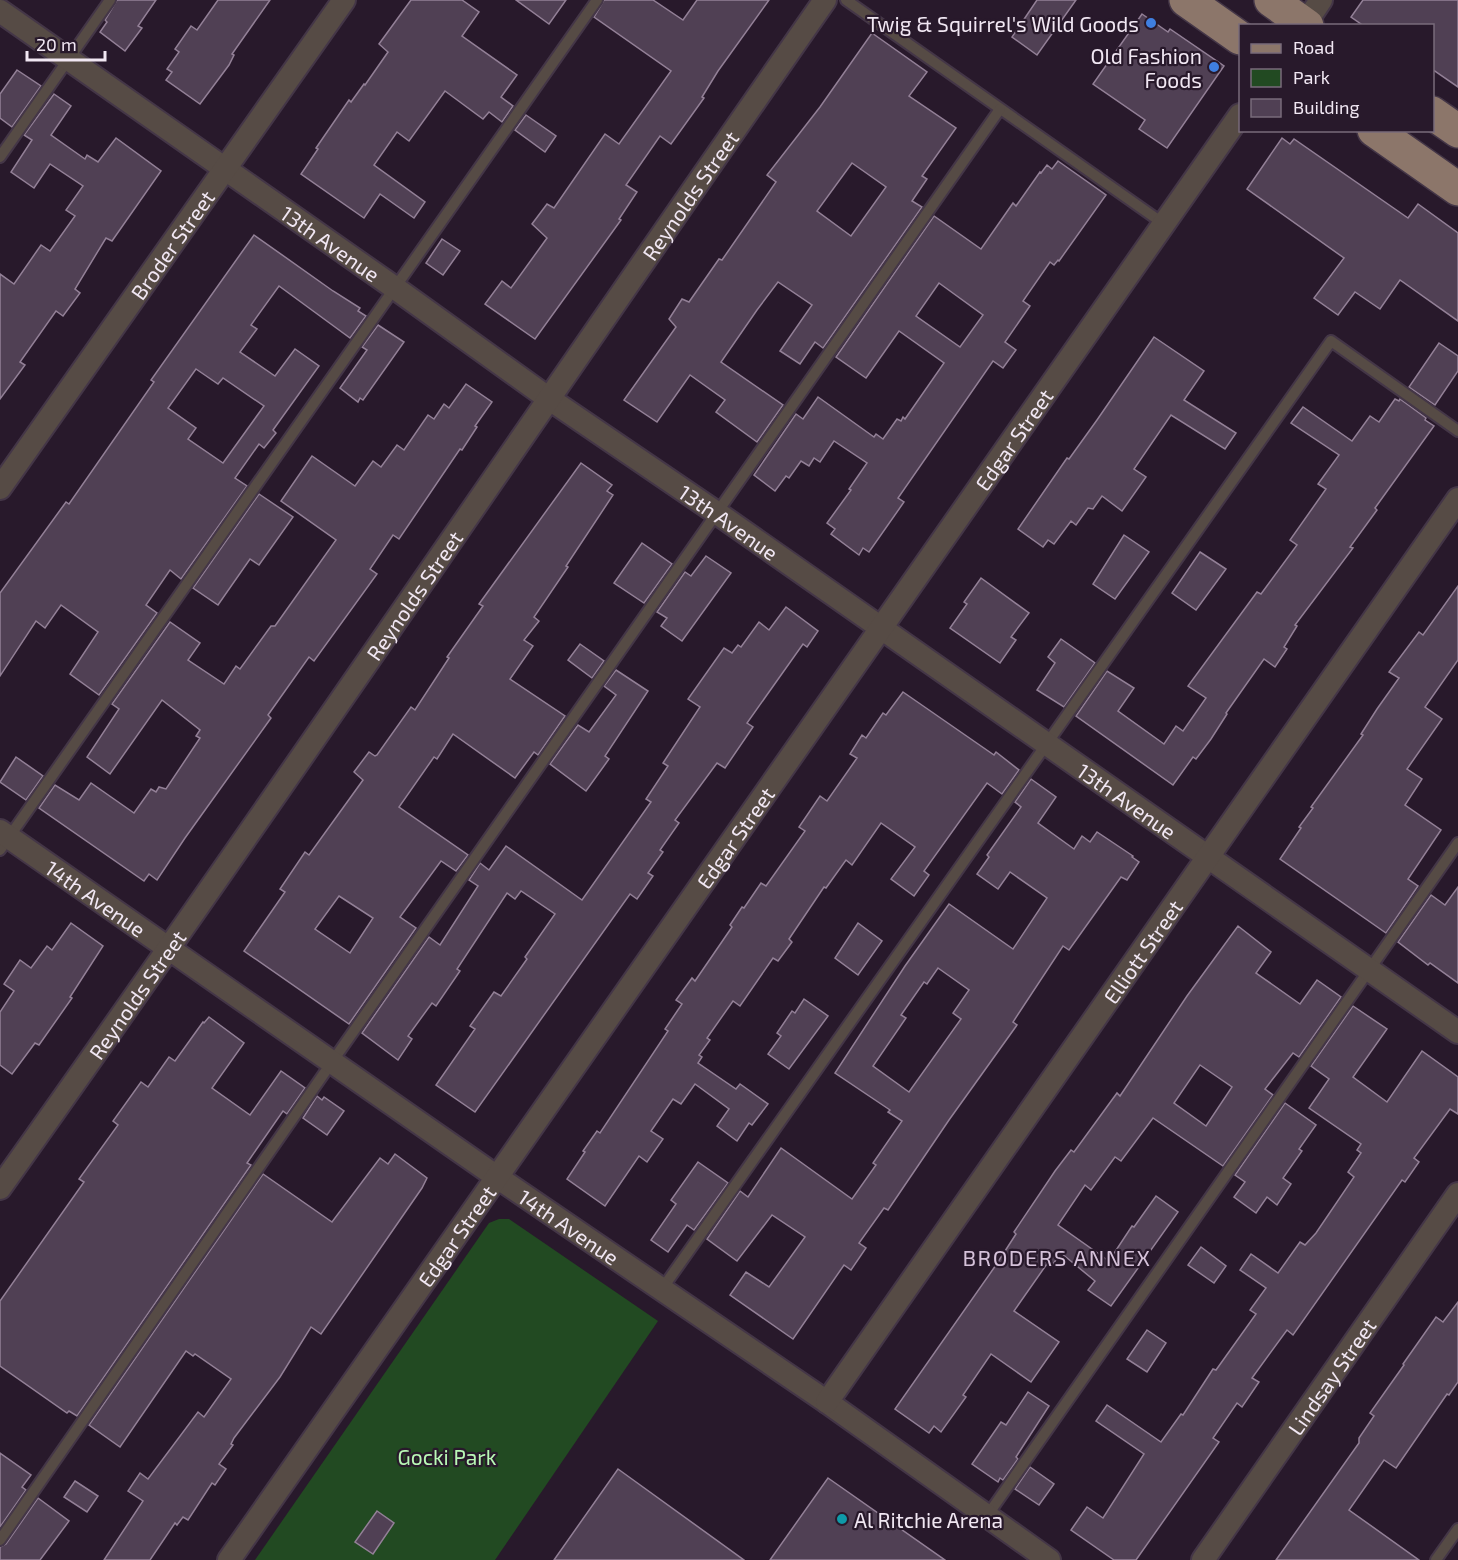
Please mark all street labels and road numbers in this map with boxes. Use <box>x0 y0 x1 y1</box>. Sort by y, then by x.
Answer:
street label: Reynolds Street <box>636 126 743 264</box>
street label: Broder Street <box>125 185 219 304</box>
street label: 13th Avenue <box>277 200 385 286</box>
street label: Edgar Street <box>969 384 1057 495</box>
street label: 13th Avenue <box>675 479 783 565</box>
street label: Reynolds Street <box>360 526 467 664</box>
street label: 13th Avenue <box>1073 757 1181 843</box>
street label: Edgar Street <box>691 782 779 893</box>
street label: 14th Avenue <box>41 854 151 941</box>
street label: Elliott Street <box>1097 895 1187 1008</box>
street label: Reynolds Street <box>83 925 190 1063</box>
street label: Edgar Street <box>412 1180 500 1291</box>
street label: 14th Avenue <box>514 1183 624 1269</box>
street label: Lindsay Street <box>1282 1313 1380 1439</box>

